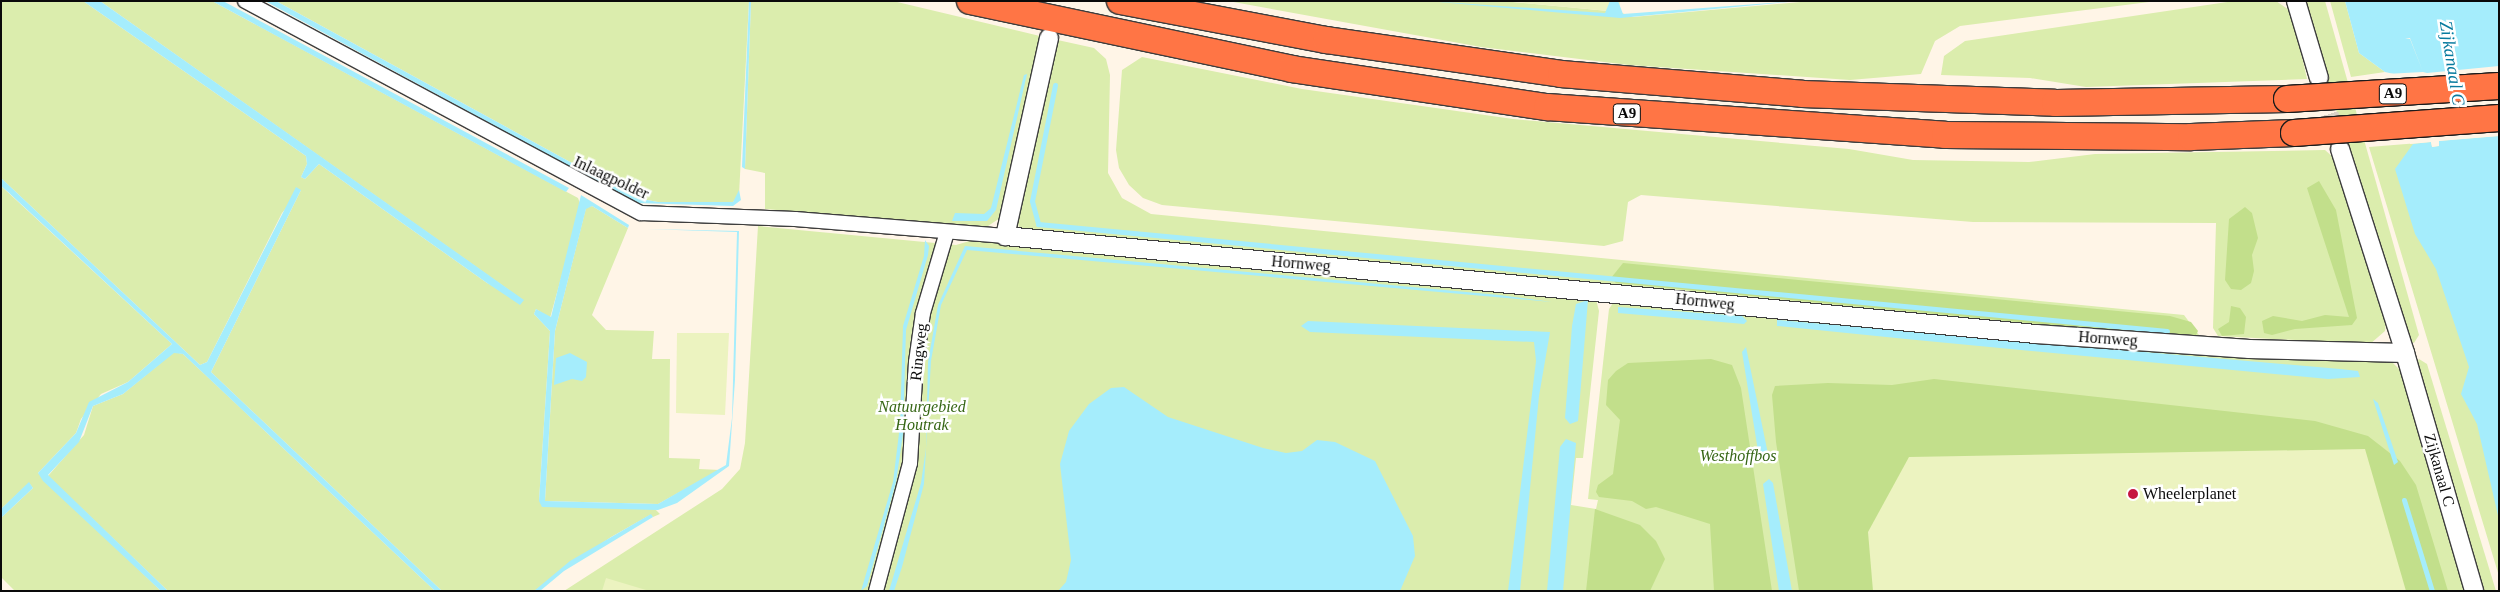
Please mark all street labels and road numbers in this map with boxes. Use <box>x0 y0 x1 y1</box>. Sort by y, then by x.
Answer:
road number: A9 <box>2378 82 2408 106</box>
road number: A9 <box>1612 102 1642 126</box>
street label: Inlaagpolder <box>570 152 652 204</box>
street label: Hornweg <box>1271 252 1331 276</box>
street label: Hornweg <box>1674 289 1736 315</box>
street label: Ringweg <box>906 322 932 382</box>
street label: Hornweg <box>2078 327 2138 351</box>
street label: Zijkanaal C <box>2419 431 2459 509</box>

